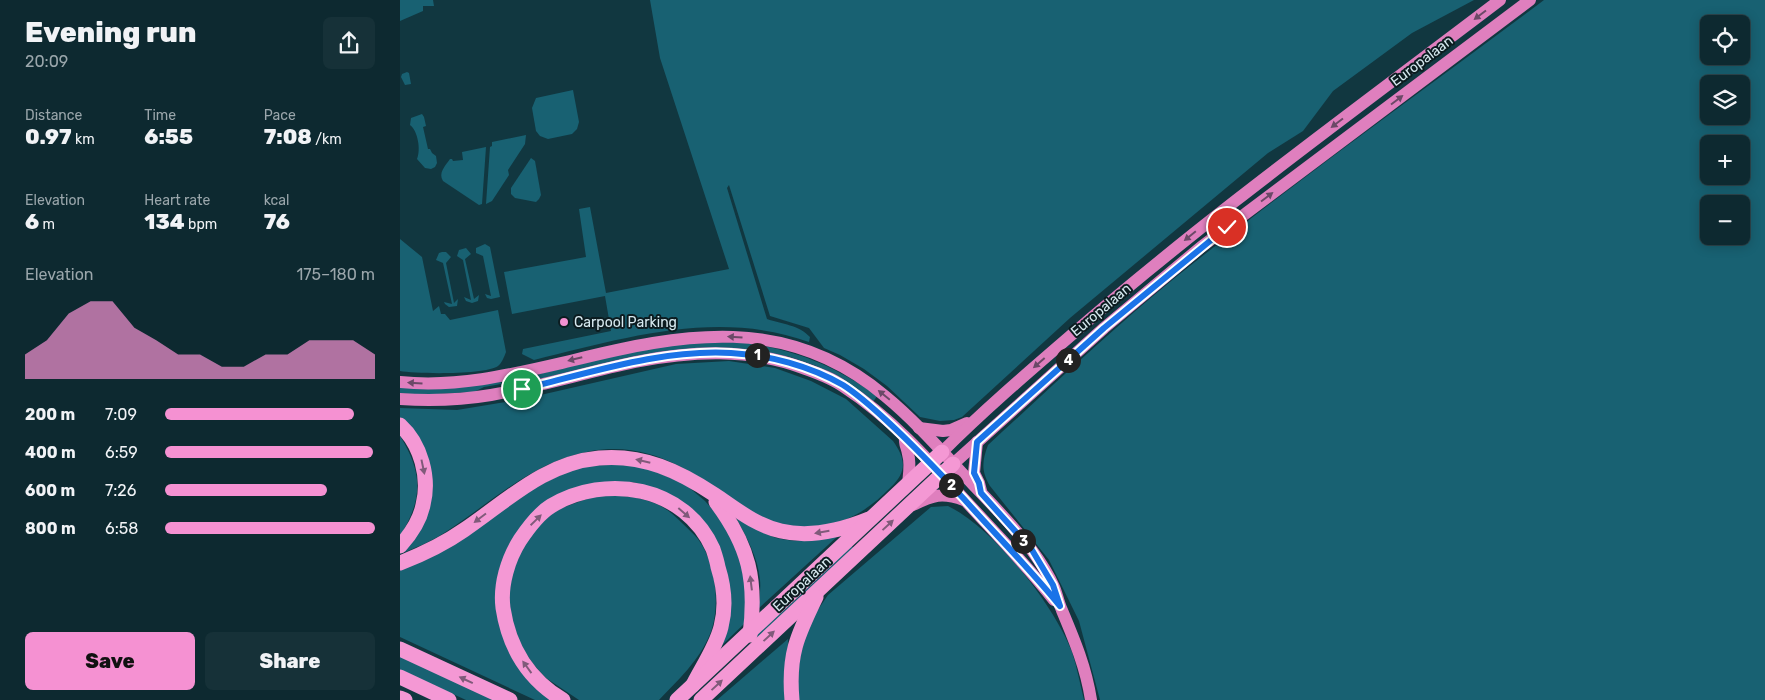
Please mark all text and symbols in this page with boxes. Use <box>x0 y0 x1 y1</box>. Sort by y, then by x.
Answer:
one-way arrow <box>1474 10 1487 21</box>
map controls <box>1700 15 1750 245</box>
button: locate <box>1700 15 1750 65</box>
text: Evening run <box>25 16 196 49</box>
button: share <box>323 17 375 69</box>
street label: Europalaan <box>1388 32 1456 90</box>
text: 20:09 <box>25 52 68 71</box>
button: layers <box>1700 75 1750 125</box>
one-way arrow <box>1390 95 1404 105</box>
text: Distance <box>25 107 82 124</box>
text: Time <box>144 107 176 124</box>
text: Pace <box>264 107 296 124</box>
one-way arrow <box>1331 117 1344 128</box>
text: 0.97 <box>25 124 72 149</box>
text: 6:55 <box>144 124 193 149</box>
text: 7:08 <box>264 124 312 149</box>
text: km <box>72 131 95 148</box>
text: /km <box>312 131 342 148</box>
button: + <box>1700 135 1750 185</box>
text: Elevation <box>25 192 85 209</box>
text: Heart rate <box>144 192 210 209</box>
text: kcal <box>264 192 289 209</box>
one-way arrow <box>1260 192 1274 202</box>
button: − <box>1700 195 1750 245</box>
pin <box>1206 206 1248 248</box>
text: 6 <box>25 209 39 234</box>
text: 134 <box>144 209 185 234</box>
text: 76 <box>264 209 290 234</box>
icon: check <box>1213 213 1241 241</box>
text: m <box>39 216 55 233</box>
text: bpm <box>185 216 217 233</box>
one-way arrow <box>1184 230 1197 241</box>
text: Elevation <box>25 265 94 284</box>
text: 175–180 m <box>297 265 375 284</box>
street label: Europalaan <box>1067 280 1135 340</box>
place label: Carpool Parking <box>574 314 677 331</box>
marker: Carpool Parking <box>558 316 570 328</box>
one-way arrow <box>727 332 743 340</box>
pin: 1 <box>744 342 770 368</box>
text: 1 <box>754 347 761 364</box>
pin: 4 <box>1056 348 1080 372</box>
text: 4 <box>1064 352 1073 369</box>
one-way arrow <box>567 356 582 364</box>
one-way arrow <box>1032 357 1045 368</box>
pin <box>501 368 543 410</box>
icon: arrive <box>508 375 536 403</box>
one-way arrow <box>406 378 422 386</box>
one-way arrow <box>877 389 890 400</box>
text: 200 m <box>25 405 75 424</box>
text: 7:09 <box>105 405 137 424</box>
text: 400 m <box>25 443 76 462</box>
text: 6:59 <box>105 443 138 462</box>
one-way arrow <box>636 457 651 465</box>
one-way arrow <box>419 460 427 475</box>
pin: 2 <box>938 472 964 498</box>
text: 2 <box>947 477 956 494</box>
text: 600 m <box>25 481 75 500</box>
text: 7:26 <box>105 481 136 500</box>
one-way arrow <box>677 507 690 518</box>
one-way arrow <box>473 513 487 523</box>
one-way arrow <box>530 514 542 526</box>
text: 800 m <box>25 519 76 538</box>
text: 6:58 <box>105 519 138 538</box>
one-way arrow <box>882 519 894 531</box>
one-way arrow <box>814 528 830 536</box>
pin: 3 <box>1010 528 1036 554</box>
text: 3 <box>1019 533 1028 550</box>
street label: Europalaan <box>769 553 835 615</box>
one-way arrow <box>747 575 755 591</box>
one-way arrow <box>763 631 776 642</box>
button: Save <box>25 632 195 690</box>
button: Share <box>205 632 375 690</box>
one-way arrow <box>522 661 532 674</box>
one-way arrow <box>459 675 473 683</box>
one-way arrow <box>711 679 723 691</box>

